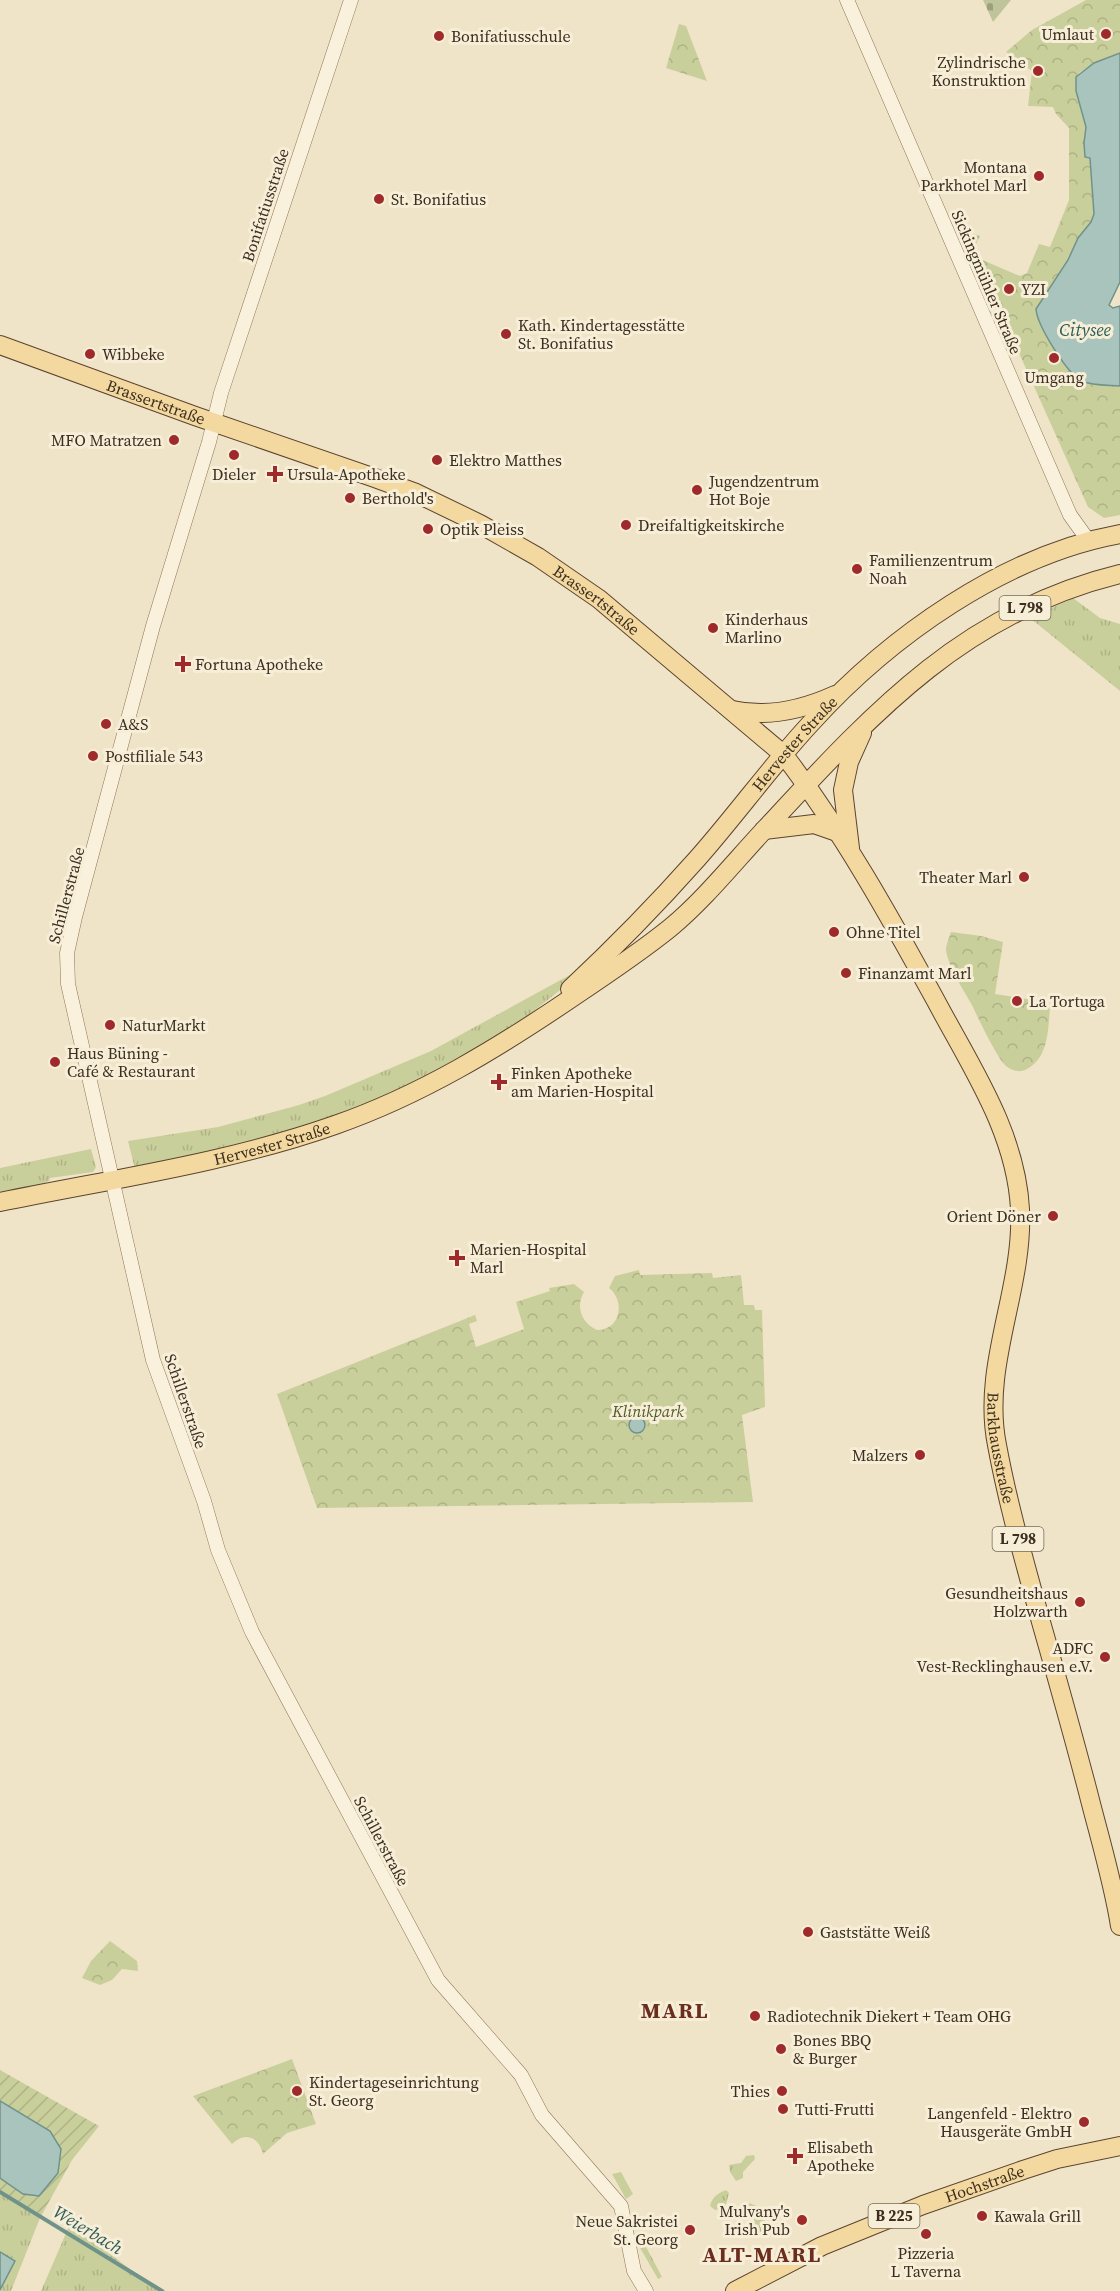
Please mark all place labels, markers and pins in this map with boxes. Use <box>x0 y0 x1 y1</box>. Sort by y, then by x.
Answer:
place label: Umlaut <box>1041 23 1095 45</box>
place label: Bonifatiusschule <box>451 25 571 47</box>
marker: Umlaut <box>1099 27 1113 41</box>
marker: Bonifatiusschule <box>432 29 446 43</box>
place label: Zylindrische Konstruktion <box>932 51 1026 91</box>
marker: Zylindrische Konstruktion <box>1031 64 1045 78</box>
place label: Montana Parkhotel Marl <box>921 156 1028 196</box>
marker: Montana Parkhotel Marl <box>1032 169 1046 183</box>
place label: St. Bonifatius <box>391 188 486 210</box>
marker: St. Bonifatius <box>372 192 386 206</box>
place label: YZI <box>1021 278 1046 300</box>
marker: YZI <box>1002 282 1016 296</box>
place label: Kath. Kindertagesstätte St. Bonifatius <box>518 314 685 354</box>
marker: Kath. Kindertagesstätte St. Bonifatius <box>499 327 513 341</box>
place label: Wibbeke <box>102 343 165 365</box>
marker: Wibbeke <box>83 347 97 361</box>
marker: Umgang <box>1047 351 1061 365</box>
place label: Umgang <box>1024 366 1084 388</box>
place label: MFO Matratzen <box>51 429 162 451</box>
marker: MFO Matratzen <box>167 433 181 447</box>
marker: Dieler <box>227 448 241 462</box>
place label: Elektro Matthes <box>449 449 562 471</box>
marker: Elektro Matthes <box>430 453 444 467</box>
place label: Dieler <box>212 463 256 485</box>
place label: Ursula-Apotheke <box>287 463 406 485</box>
marker: Ursula-Apotheke <box>268 467 282 481</box>
place label: Jugendzentrum Hot Boje <box>708 470 820 510</box>
marker: Jugendzentrum Hot Boje <box>690 483 704 497</box>
place label: Berthold's <box>362 487 434 509</box>
marker: Berthold's <box>343 491 357 505</box>
place label: Dreifaltigkeitskirche <box>638 514 784 536</box>
place label: Optik Pleiss <box>440 518 524 540</box>
marker: Dreifaltigkeitskirche <box>619 518 633 532</box>
marker: Optik Pleiss <box>421 522 435 536</box>
place label: Familienzentrum Noah <box>869 549 993 589</box>
marker: Familienzentrum Noah <box>850 562 864 576</box>
place label: Kinderhaus Marlino <box>725 608 808 648</box>
marker: Kinderhaus Marlino <box>706 621 720 635</box>
place label: Fortuna Apotheke <box>195 653 323 675</box>
marker: Fortuna Apotheke <box>176 657 190 671</box>
place label: A&S <box>118 713 148 735</box>
marker: A&S <box>99 717 113 731</box>
place label: Postfiliale 543 <box>105 745 203 767</box>
marker: Postfiliale 543 <box>86 749 100 763</box>
place label: Theater Marl <box>919 866 1012 888</box>
marker: Theater Marl <box>1017 870 1031 884</box>
place label: Ohne Titel <box>846 921 921 943</box>
marker: Ohne Titel <box>827 925 841 939</box>
place label: Finanzamt Marl <box>858 962 972 984</box>
marker: Finanzamt Marl <box>839 966 853 980</box>
place label: La Tortuga <box>1029 990 1106 1012</box>
marker: La Tortuga <box>1010 994 1024 1008</box>
place label: NaturMarkt <box>122 1014 206 1036</box>
marker: NaturMarkt <box>103 1018 117 1032</box>
place label: Haus Büning - Café & Restaurant <box>67 1042 196 1082</box>
marker: Haus Büning - Café & Restaurant <box>48 1055 62 1069</box>
place label: Finken Apotheke am Marien-Hospital <box>511 1062 654 1102</box>
marker: Finken Apotheke am Marien-Hospital <box>492 1075 506 1089</box>
place label: Orient Döner <box>947 1205 1041 1227</box>
marker: Orient Döner <box>1046 1209 1060 1223</box>
place label: Marien-Hospital Marl <box>470 1238 587 1278</box>
marker: Marien-Hospital Marl <box>448 1249 466 1267</box>
place label: Malzers <box>852 1444 908 1466</box>
marker: Malzers <box>913 1448 927 1462</box>
place label: Gesundheitshaus Holzwarth <box>945 1582 1068 1622</box>
marker: Gesundheitshaus Holzwarth <box>1073 1595 1087 1609</box>
place label: ADFC Vest-Recklinghausen e.V. <box>916 1637 1093 1677</box>
marker: ADFC Vest-Recklinghausen e.V. <box>1098 1650 1112 1664</box>
place label: Gaststätte Weiß <box>820 1921 931 1943</box>
marker: Gaststätte Weiß <box>801 1925 815 1939</box>
place label: Radiotechnik Diekert + Team OHG <box>767 2005 1011 2027</box>
marker: Radiotechnik Diekert + Team OHG <box>748 2009 762 2023</box>
place label: Bones BBQ & Burger <box>793 2029 871 2069</box>
marker: Bones BBQ & Burger <box>774 2042 788 2056</box>
place label: Kindertageseinrichtung St. Georg <box>309 2071 479 2111</box>
place label: Thies <box>731 2080 770 2102</box>
marker: Kindertageseinrichtung St. Georg <box>290 2084 304 2098</box>
marker: Thies <box>775 2084 789 2098</box>
place label: Tutti-Frutti <box>795 2098 875 2120</box>
marker: Tutti-Frutti <box>776 2102 790 2116</box>
place label: Langenfeld - Elektro Hausgeräte GmbH <box>927 2102 1072 2142</box>
marker: Langenfeld - Elektro Hausgeräte GmbH <box>1077 2115 1091 2129</box>
place label: Elisabeth Apotheke <box>807 2136 875 2176</box>
marker: Elisabeth Apotheke <box>788 2149 802 2163</box>
place label: Mulvany's Irish Pub <box>719 2200 790 2240</box>
place label: Kawala Grill <box>994 2205 1081 2227</box>
marker: Kawala Grill <box>975 2209 989 2223</box>
place label: Neue Sakristei St. Georg <box>576 2210 678 2250</box>
marker: Mulvany's Irish Pub <box>795 2213 809 2227</box>
marker: Neue Sakristei St. Georg <box>683 2223 697 2237</box>
marker: Pizzeria L Taverna <box>919 2227 933 2241</box>
place label: Pizzeria L Taverna <box>891 2242 962 2282</box>

